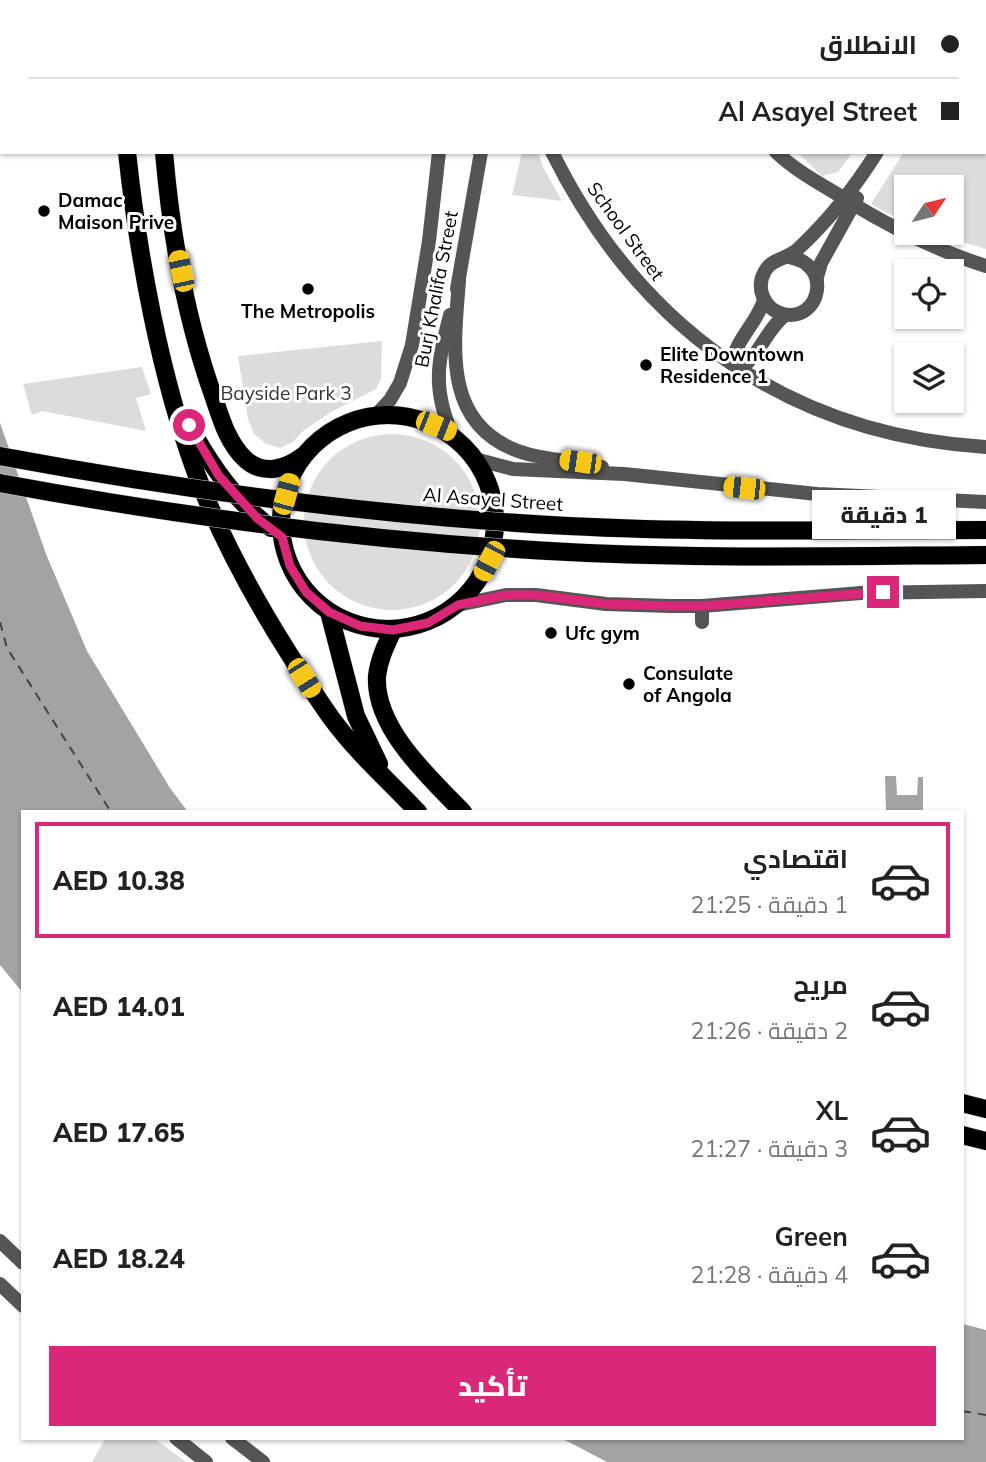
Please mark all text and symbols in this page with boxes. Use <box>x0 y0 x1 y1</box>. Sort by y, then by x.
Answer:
text: الانطلاق <box>819 28 917 61</box>
text: Al Asayel Street <box>718 95 917 128</box>
north arrow <box>894 175 964 245</box>
map controls <box>894 175 964 413</box>
street label: School Street <box>582 177 670 285</box>
place label: Damac Maison Prive <box>58 188 174 234</box>
marker: Damac Maison Prive <box>36 203 52 219</box>
street label: Burj Khalifa Street <box>409 208 463 369</box>
car <box>167 248 196 294</box>
button: locate <box>894 259 964 329</box>
marker: The Metropolis <box>300 281 316 297</box>
place label: The Metropolis <box>241 299 375 323</box>
place label: Elite Downtown Residence 1 <box>660 342 804 388</box>
button: layers <box>894 343 964 413</box>
marker: Elite Downtown Residence 1 <box>638 357 654 373</box>
park label: Bayside Park 3 <box>220 381 352 405</box>
car <box>413 408 460 444</box>
route start <box>173 409 205 441</box>
car <box>558 449 603 475</box>
car <box>271 471 302 517</box>
car <box>723 475 766 501</box>
street label: Al Asayel Street <box>422 482 564 516</box>
callout: 1 دقيقة <box>811 490 955 540</box>
text: 1 دقيقة <box>840 500 928 529</box>
car <box>470 538 509 584</box>
route end <box>867 576 899 608</box>
place label: Ufc gym <box>565 621 640 645</box>
marker: Ufc gym <box>543 625 559 641</box>
car <box>284 655 325 701</box>
place label: Consulate of Angola <box>643 661 733 707</box>
marker: Consulate of Angola <box>621 676 637 692</box>
text: اقتصادي <box>743 842 848 875</box>
icon: car <box>869 849 932 912</box>
text: AED 10.38 <box>53 864 185 897</box>
text: 1 دقيقة · 21:25 <box>691 890 848 919</box>
text: مريح <box>793 968 848 1001</box>
icon: car <box>869 975 932 1038</box>
text: AED 14.01 <box>53 990 185 1023</box>
text: 2 دقيقة · 21:26 <box>691 1016 848 1045</box>
text: XL <box>816 1094 848 1127</box>
icon: car <box>869 1101 932 1164</box>
text: AED 17.65 <box>53 1116 185 1149</box>
text: 3 دقيقة · 21:27 <box>691 1134 848 1163</box>
text: Green <box>775 1220 848 1253</box>
icon: car <box>869 1227 932 1290</box>
text: AED 18.24 <box>53 1242 185 1275</box>
text: 4 دقيقة · 21:28 <box>691 1260 848 1289</box>
button: تأكيد <box>49 1346 936 1426</box>

